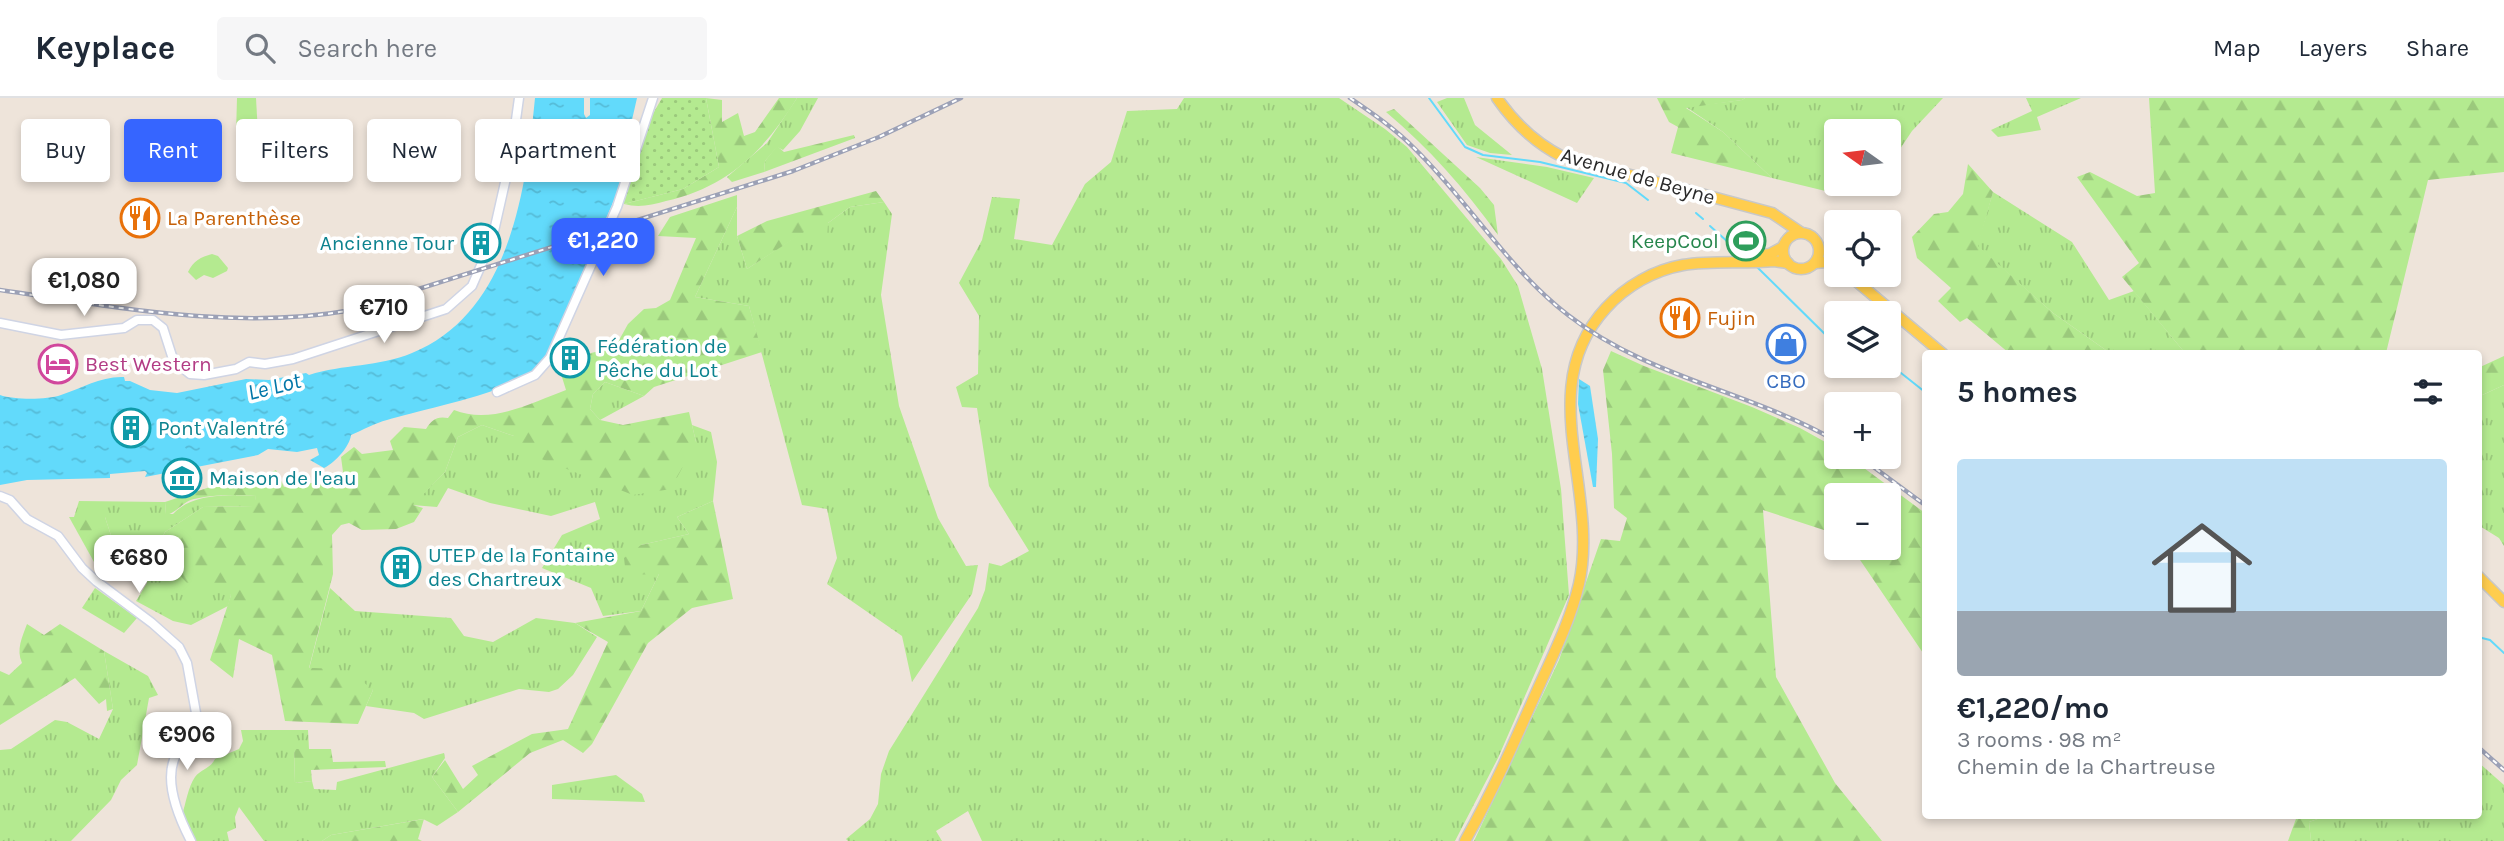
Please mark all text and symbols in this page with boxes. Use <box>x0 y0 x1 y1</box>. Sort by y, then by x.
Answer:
search box <box>217 17 707 80</box>
text: Keyplace <box>35 29 175 67</box>
icon: search <box>241 29 279 67</box>
text: Search here <box>297 33 437 64</box>
text: Map <box>2213 34 2261 62</box>
text: Layers <box>2299 34 2368 62</box>
text: Share <box>2406 34 2469 62</box>
chip: Buy <box>21 119 110 182</box>
chip: Rent <box>124 119 222 182</box>
chip: Filters <box>236 119 353 182</box>
chip: New <box>367 119 461 182</box>
chip: Apartment <box>475 119 640 182</box>
north arrow <box>1824 119 1900 196</box>
map controls <box>1824 119 1901 560</box>
street label: Avenue de Beyne <box>1558 142 1718 210</box>
restaurant icon: La Parenthèse <box>119 197 161 239</box>
place label: La Parenthèse <box>167 206 301 230</box>
button: locate <box>1824 210 1901 287</box>
pin: €1,220 <box>546 218 660 278</box>
sports icon: KeepCool <box>1725 220 1767 262</box>
building icon: Ancienne Tour <box>460 222 502 264</box>
text: €1,220 <box>568 227 638 254</box>
place label: KeepCool <box>1631 229 1719 253</box>
place label: Ancienne Tour <box>320 231 454 255</box>
pin: €1,080 <box>27 258 141 318</box>
text: €1,080 <box>48 267 120 294</box>
pin: €710 <box>343 286 425 345</box>
text: €710 <box>360 294 408 321</box>
restaurant icon: Fujin <box>1659 297 1701 339</box>
button: layers <box>1824 301 1901 378</box>
place label: Fujin <box>1707 306 1756 330</box>
shop icon: CBO <box>1765 323 1807 365</box>
place label: Fédération de Pêche du Lot <box>597 334 727 382</box>
building icon: Fédération de Pêche du Lot <box>549 337 591 379</box>
hotel icon: Best Western <box>37 343 79 385</box>
place label: Best Western <box>85 352 212 376</box>
water label: Le Lot <box>245 367 305 406</box>
place label: CBO <box>1766 369 1806 393</box>
icon: filters <box>2409 373 2447 411</box>
text: 5 homes <box>1957 374 2078 410</box>
button: + <box>1824 392 1901 469</box>
building icon: Pont Valentré <box>110 407 152 449</box>
place label: Pont Valentré <box>158 416 285 440</box>
museum icon: Maison de l'eau <box>161 457 203 499</box>
place label: Maison de l'eau <box>209 466 357 490</box>
button: − <box>1824 483 1901 560</box>
icon: home <box>2139 505 2265 631</box>
pin: €680 <box>98 536 180 595</box>
place label: UTEP de la Fontaine des Chartreux <box>428 543 615 591</box>
text: €680 <box>110 544 168 571</box>
building icon: UTEP de la Fontaine des Chartreux <box>380 546 422 588</box>
text: €1,220/mo <box>1957 690 2109 726</box>
pin: €906 <box>146 712 228 772</box>
text: €906 <box>158 721 216 748</box>
text: 3 rooms · 98 m² <box>1957 726 2122 753</box>
text: Chemin de la Chartreuse <box>1957 753 2216 780</box>

